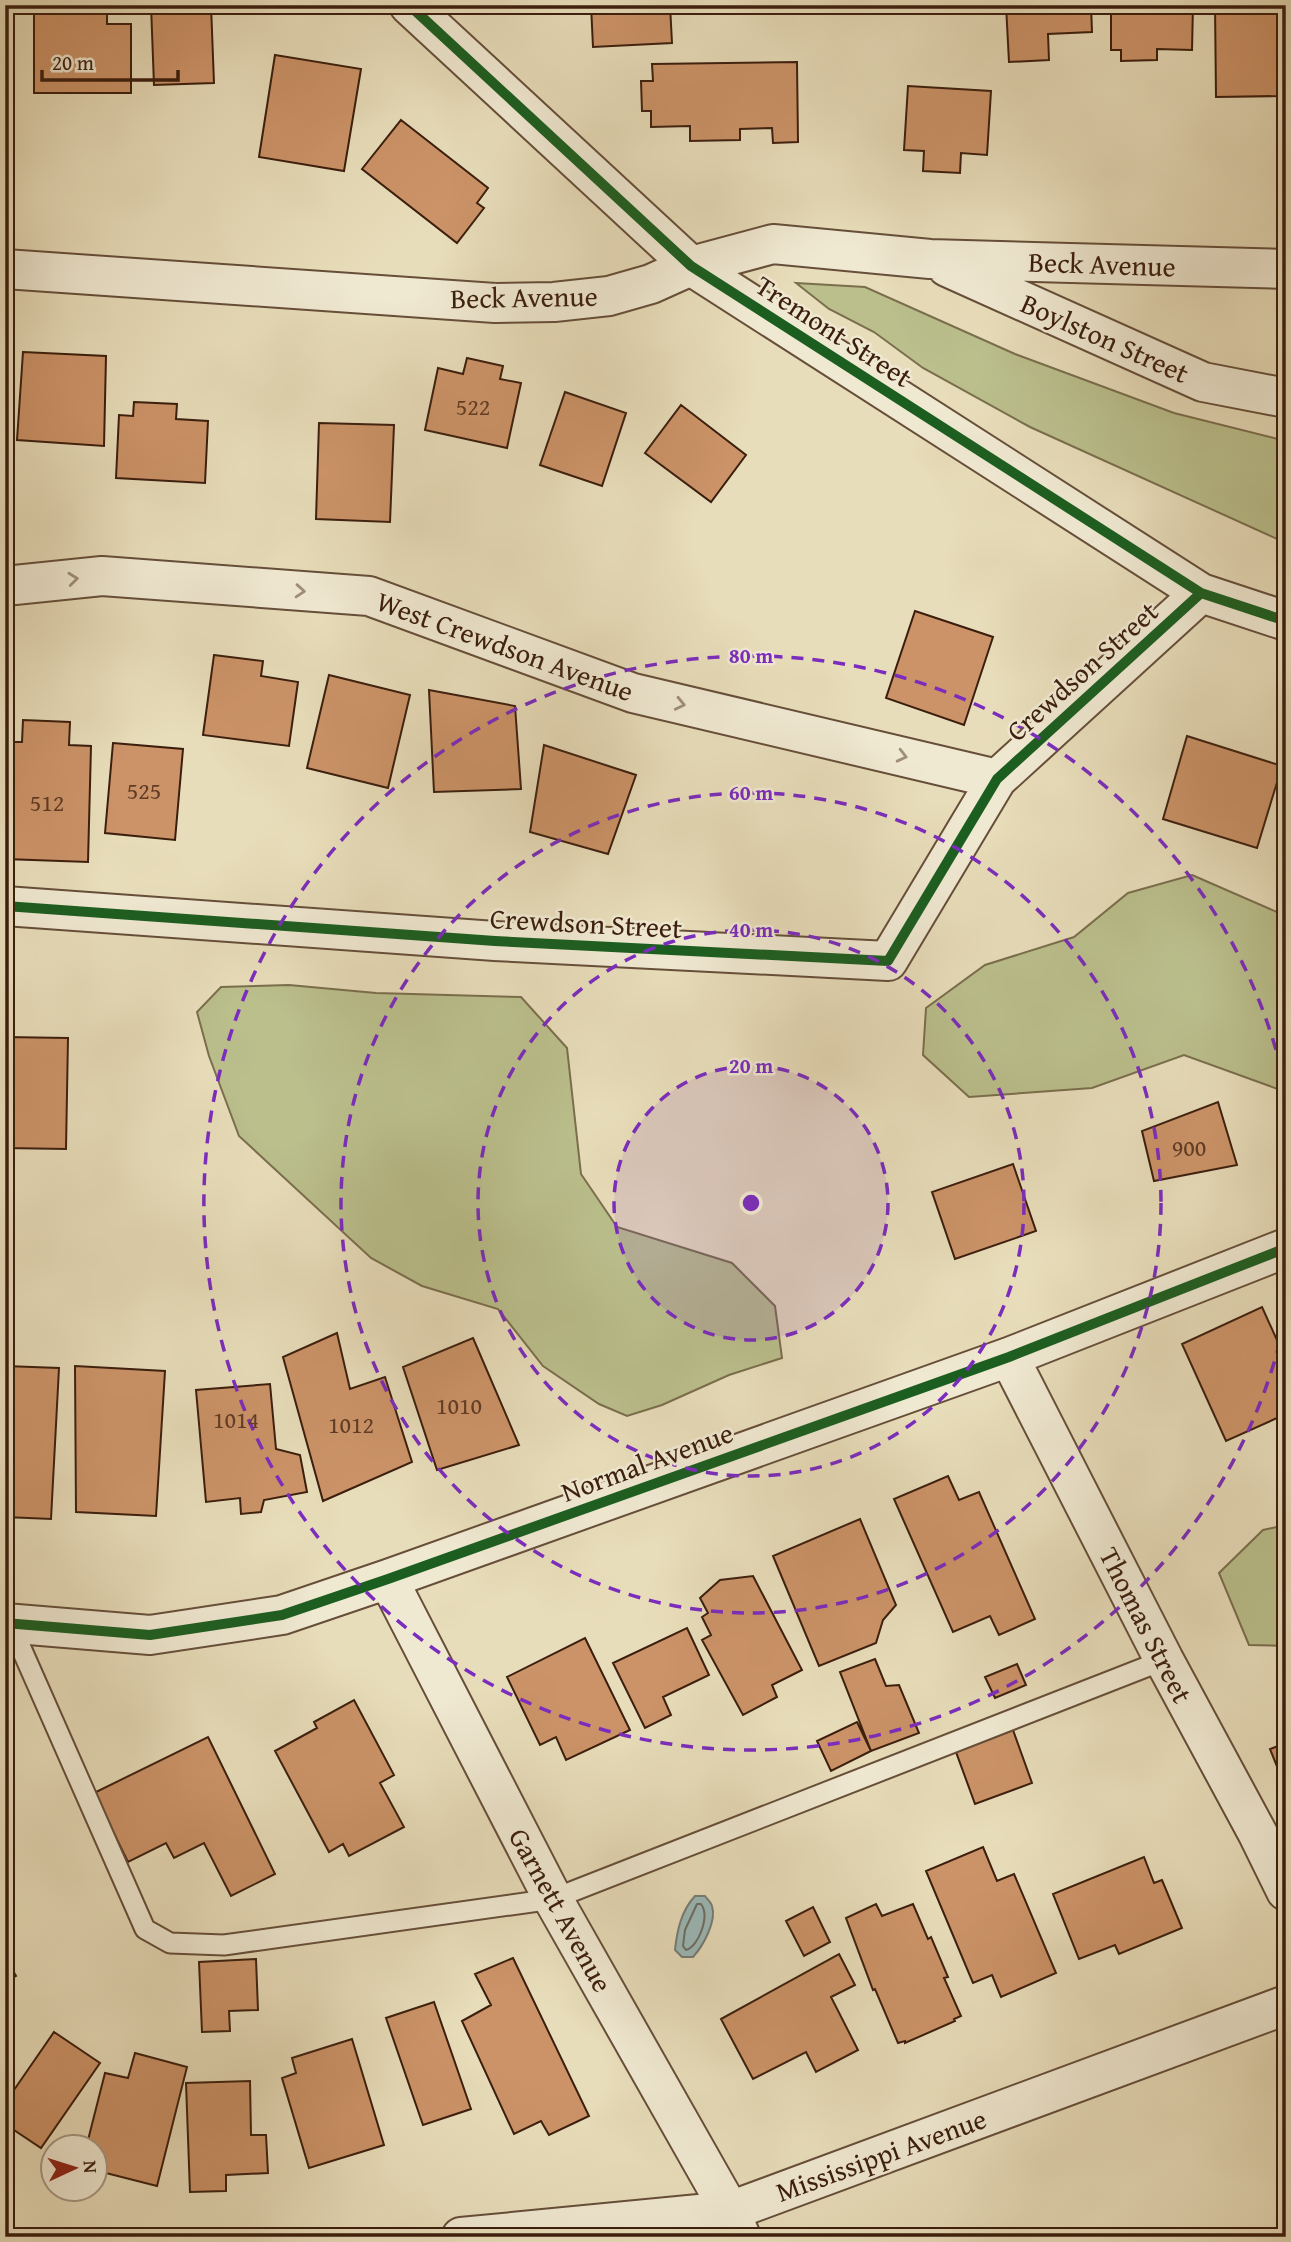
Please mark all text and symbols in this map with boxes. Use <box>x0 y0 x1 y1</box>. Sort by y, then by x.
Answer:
scale bar <box>42 38 178 82</box>
text: 20 m <box>52 47 94 78</box>
street label: Beck Avenue <box>1028 240 1176 287</box>
street label: Tremont Street <box>748 264 921 397</box>
street label: Beck Avenue <box>450 275 598 318</box>
street label: Boylston Street <box>1015 282 1196 393</box>
house number: 522 <box>456 389 490 424</box>
one-way arrow <box>68 572 79 587</box>
street label: West Crewdson Avenue <box>371 580 639 711</box>
one-way arrow <box>295 583 306 598</box>
street label: Crewdson Street <box>996 591 1167 750</box>
text: 80 m <box>729 640 773 671</box>
one-way arrow <box>674 696 686 711</box>
one-way arrow <box>896 748 908 762</box>
house number: 525 <box>127 773 161 808</box>
text: 60 m <box>729 777 773 808</box>
house number: 512 <box>30 785 64 820</box>
street label: Crewdson Street <box>489 897 683 948</box>
text: 40 m <box>729 914 773 945</box>
text: 20 m <box>729 1050 773 1081</box>
house number: 900 <box>1172 1130 1206 1165</box>
centre of rings <box>739 1191 763 1215</box>
house number: 1010 <box>436 1388 482 1423</box>
house number: 1014 <box>213 1402 259 1437</box>
house number: 1012 <box>328 1407 374 1442</box>
street label: Normal Avenue <box>555 1411 739 1512</box>
street label: Thomas Street <box>1090 1540 1203 1710</box>
street label: Garnett Avenue <box>499 1820 624 1999</box>
street label: Mississippi Avenue <box>770 2097 992 2212</box>
north arrow <box>38 2134 108 2204</box>
text: N <box>77 2160 105 2174</box>

